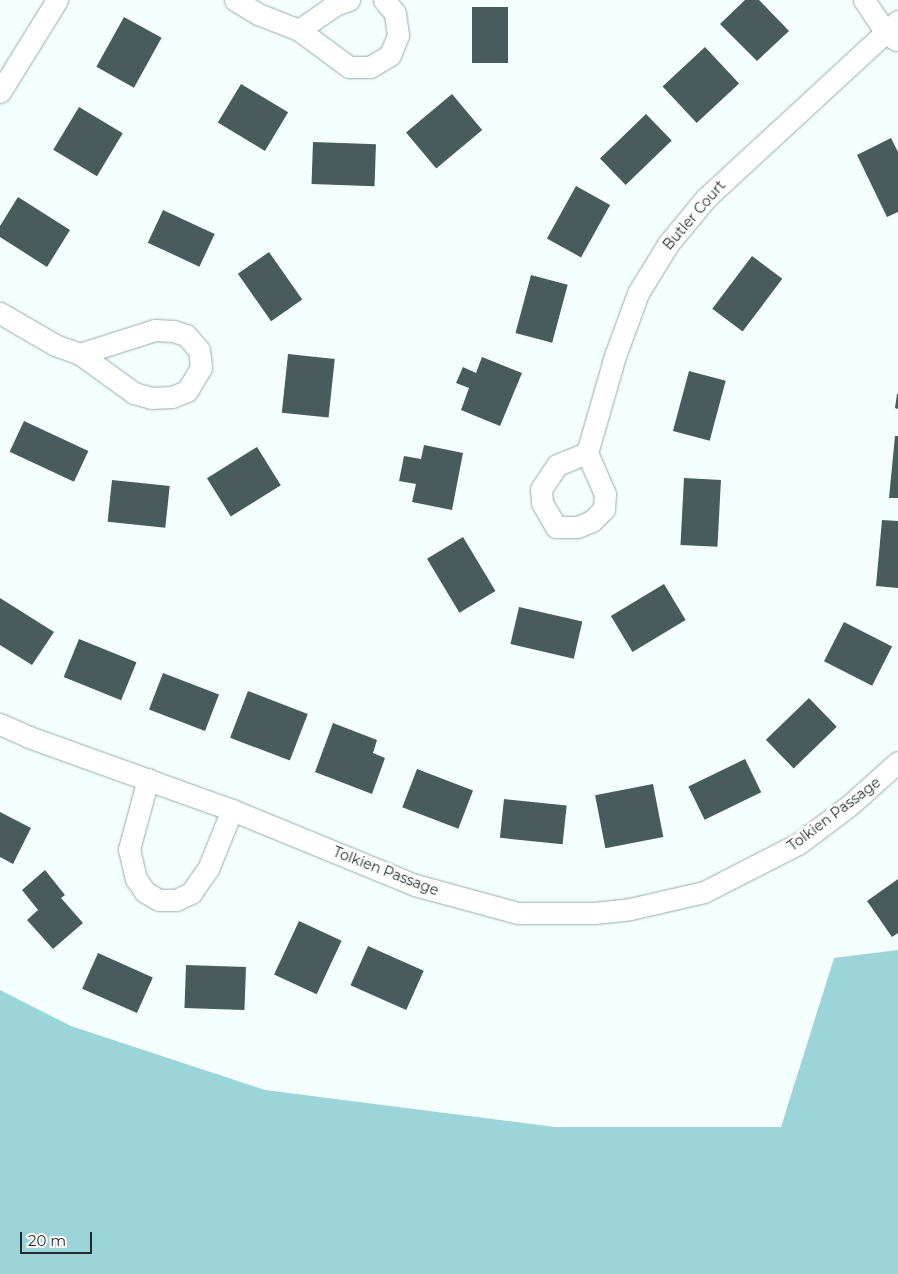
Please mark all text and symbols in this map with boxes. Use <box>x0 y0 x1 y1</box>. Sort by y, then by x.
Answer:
street label: Butler Court <box>659 177 729 253</box>
street label: Tolkien Passage <box>784 774 884 854</box>
street label: Tolkien Passage <box>331 843 441 899</box>
scale bar <box>22 1222 95 1254</box>
text: 20 m <box>28 1231 66 1250</box>

